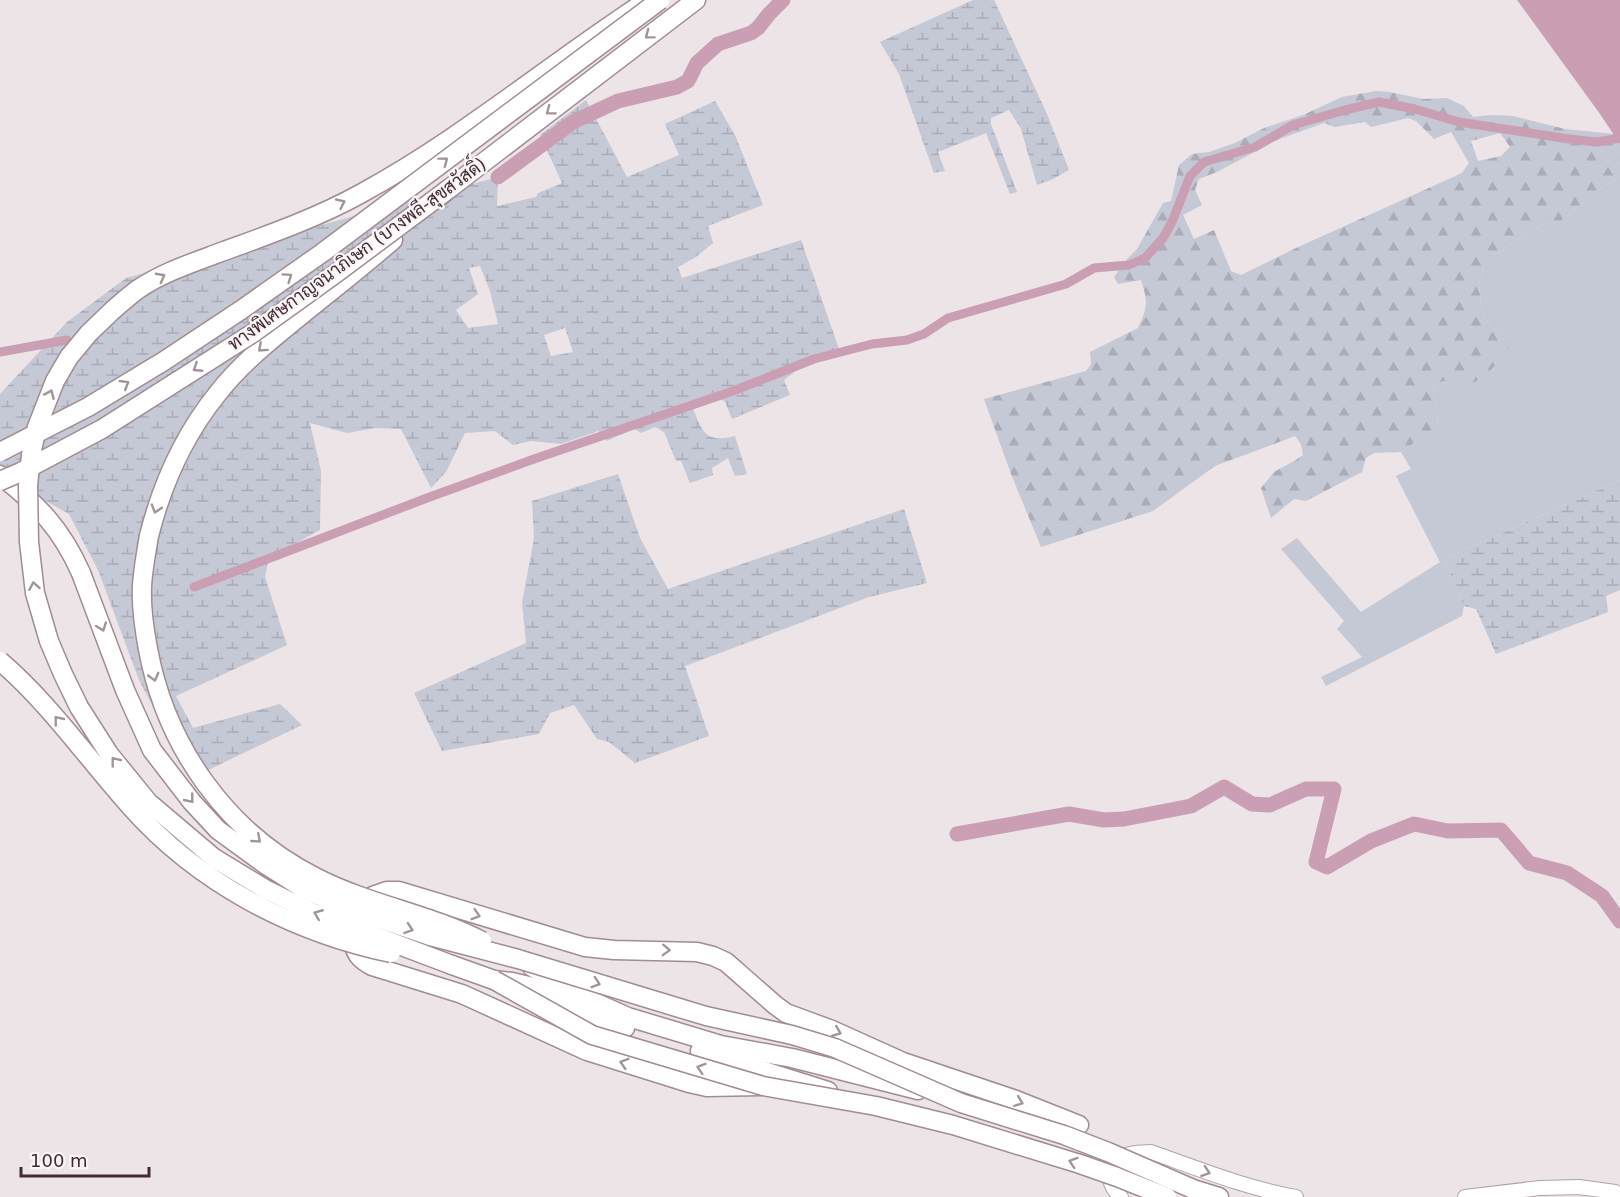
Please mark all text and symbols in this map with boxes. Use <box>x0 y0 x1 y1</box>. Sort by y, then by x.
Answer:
one-way arrow <box>645 28 656 39</box>
one-way arrow <box>545 103 556 114</box>
street label: ทางพิเศษกาญจนาภิเษก (บางพลี-สุขสวัสดิ์) <box>221 149 491 356</box>
one-way arrow <box>438 157 449 168</box>
one-way arrow <box>335 199 346 211</box>
one-way arrow <box>154 273 165 284</box>
one-way arrow <box>281 273 292 284</box>
one-way arrow <box>258 341 268 352</box>
one-way arrow <box>193 361 204 372</box>
one-way arrow <box>119 380 129 392</box>
one-way arrow <box>42 390 54 401</box>
one-way arrow <box>151 503 164 514</box>
one-way arrow <box>29 581 41 590</box>
one-way arrow <box>95 621 108 632</box>
one-way arrow <box>147 672 160 682</box>
one-way arrow <box>55 716 66 727</box>
one-way arrow <box>112 757 123 768</box>
one-way arrow <box>183 792 194 803</box>
one-way arrow <box>250 832 261 843</box>
one-way arrow <box>470 908 481 920</box>
one-way arrow <box>314 909 324 922</box>
one-way arrow <box>403 921 414 934</box>
one-way arrow <box>662 944 671 957</box>
one-way arrow <box>590 975 601 988</box>
one-way arrow <box>830 1025 841 1037</box>
one-way arrow <box>619 1058 630 1070</box>
one-way arrow <box>696 1063 707 1075</box>
one-way arrow <box>1013 1094 1024 1107</box>
scale bar <box>21 1140 148 1178</box>
text: 100 m <box>30 1150 88 1171</box>
one-way arrow <box>1068 1156 1079 1169</box>
one-way arrow <box>1200 1164 1211 1177</box>

